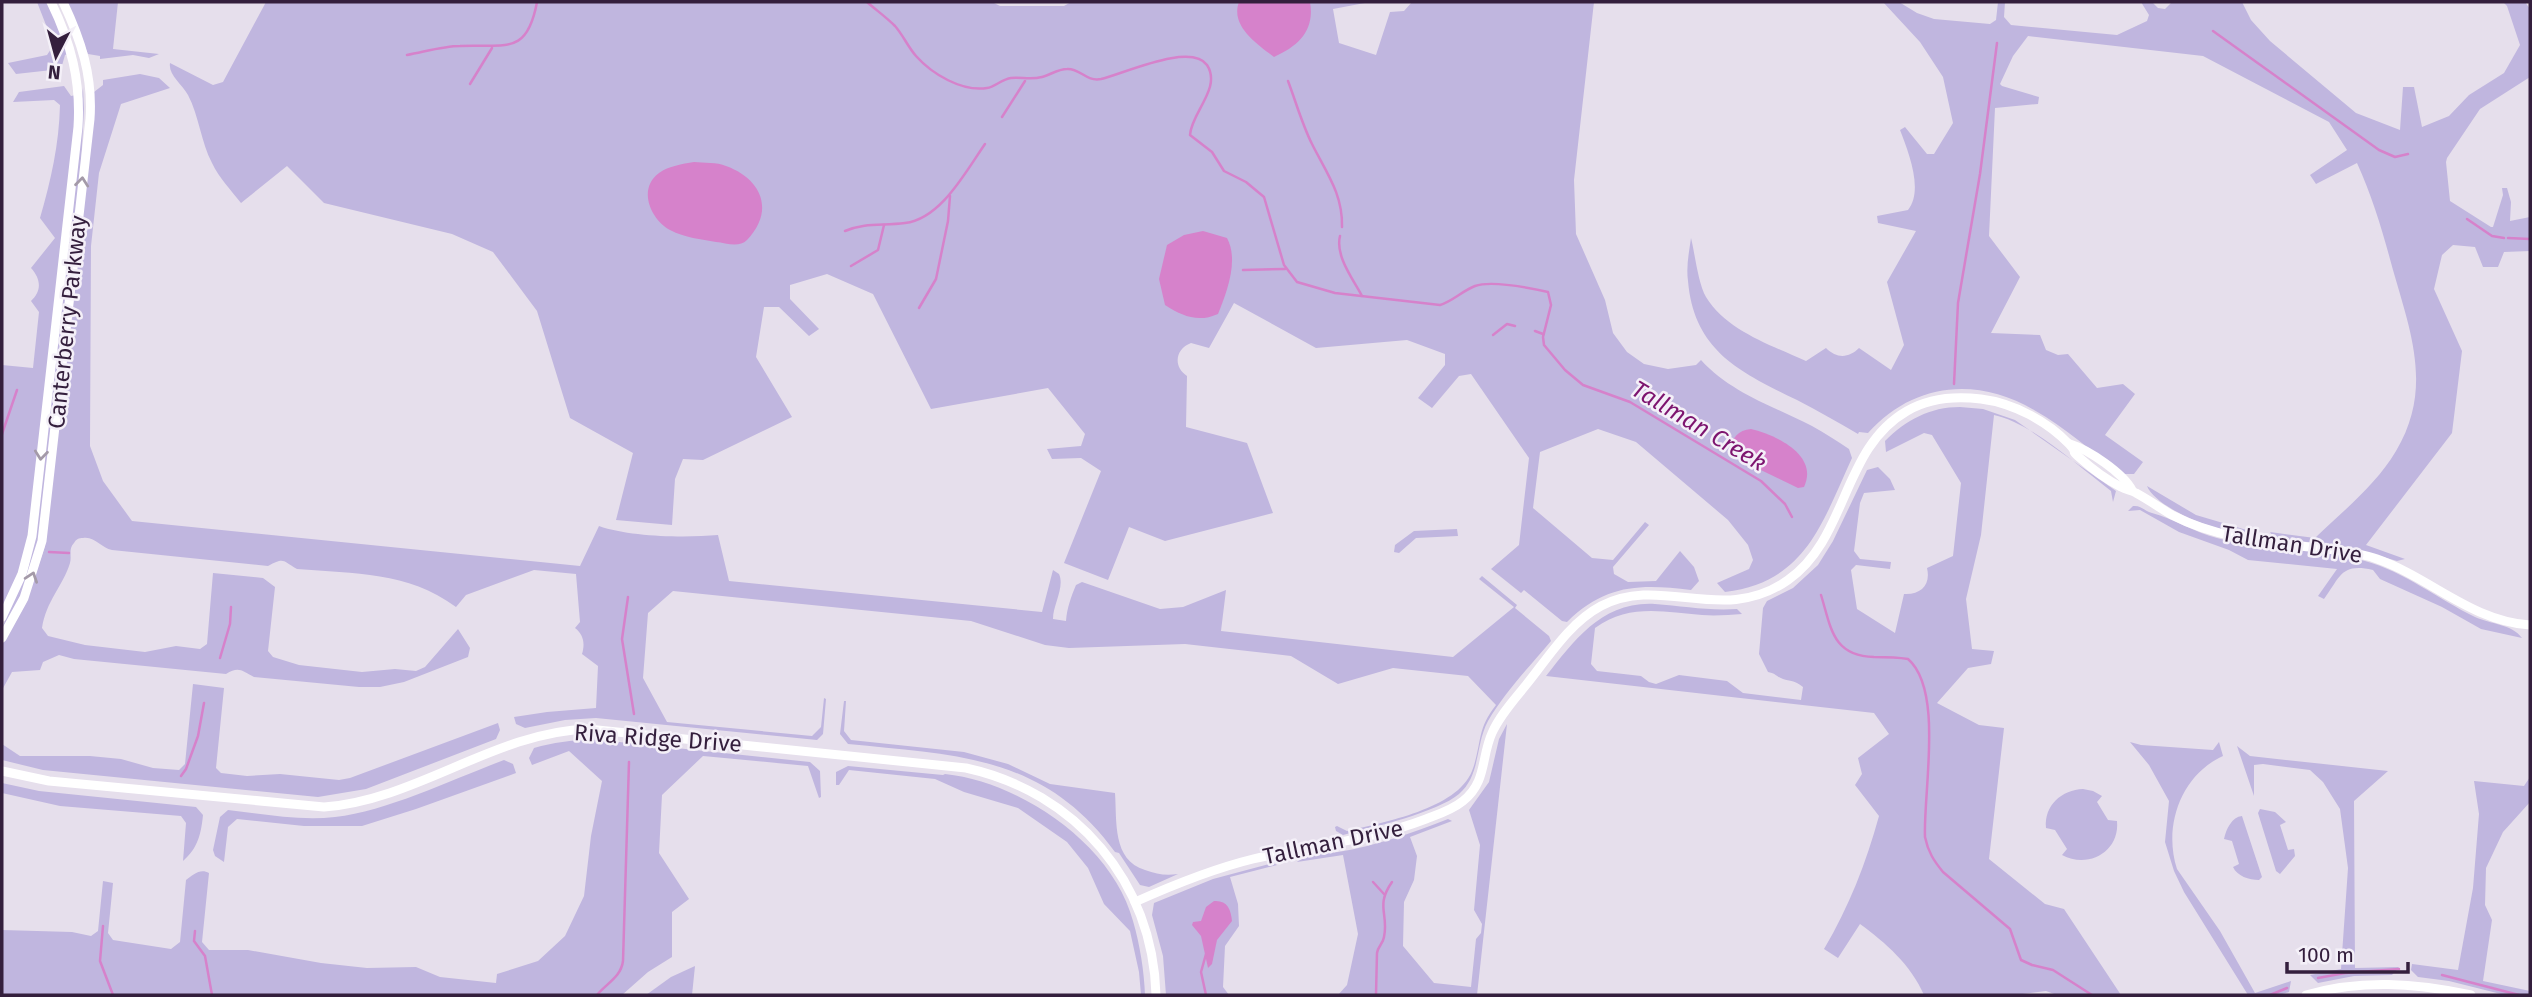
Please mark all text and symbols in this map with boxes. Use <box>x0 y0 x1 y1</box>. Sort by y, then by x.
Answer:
north arrow <box>21 21 91 91</box>
text: N <box>47 60 62 85</box>
one-way arrow <box>75 176 90 188</box>
street label: Canterberry Parkway <box>42 213 92 430</box>
water label: Tallman Creek <box>1627 375 1771 477</box>
one-way arrow <box>34 449 49 461</box>
street label: Tallman Drive <box>2220 519 2364 569</box>
one-way arrow <box>24 572 38 584</box>
street label: Riva Ridge Drive <box>573 718 743 758</box>
street label: Tallman Drive <box>1261 814 1405 870</box>
scale bar <box>2287 930 2408 974</box>
text: 100 m <box>2298 942 2354 968</box>

